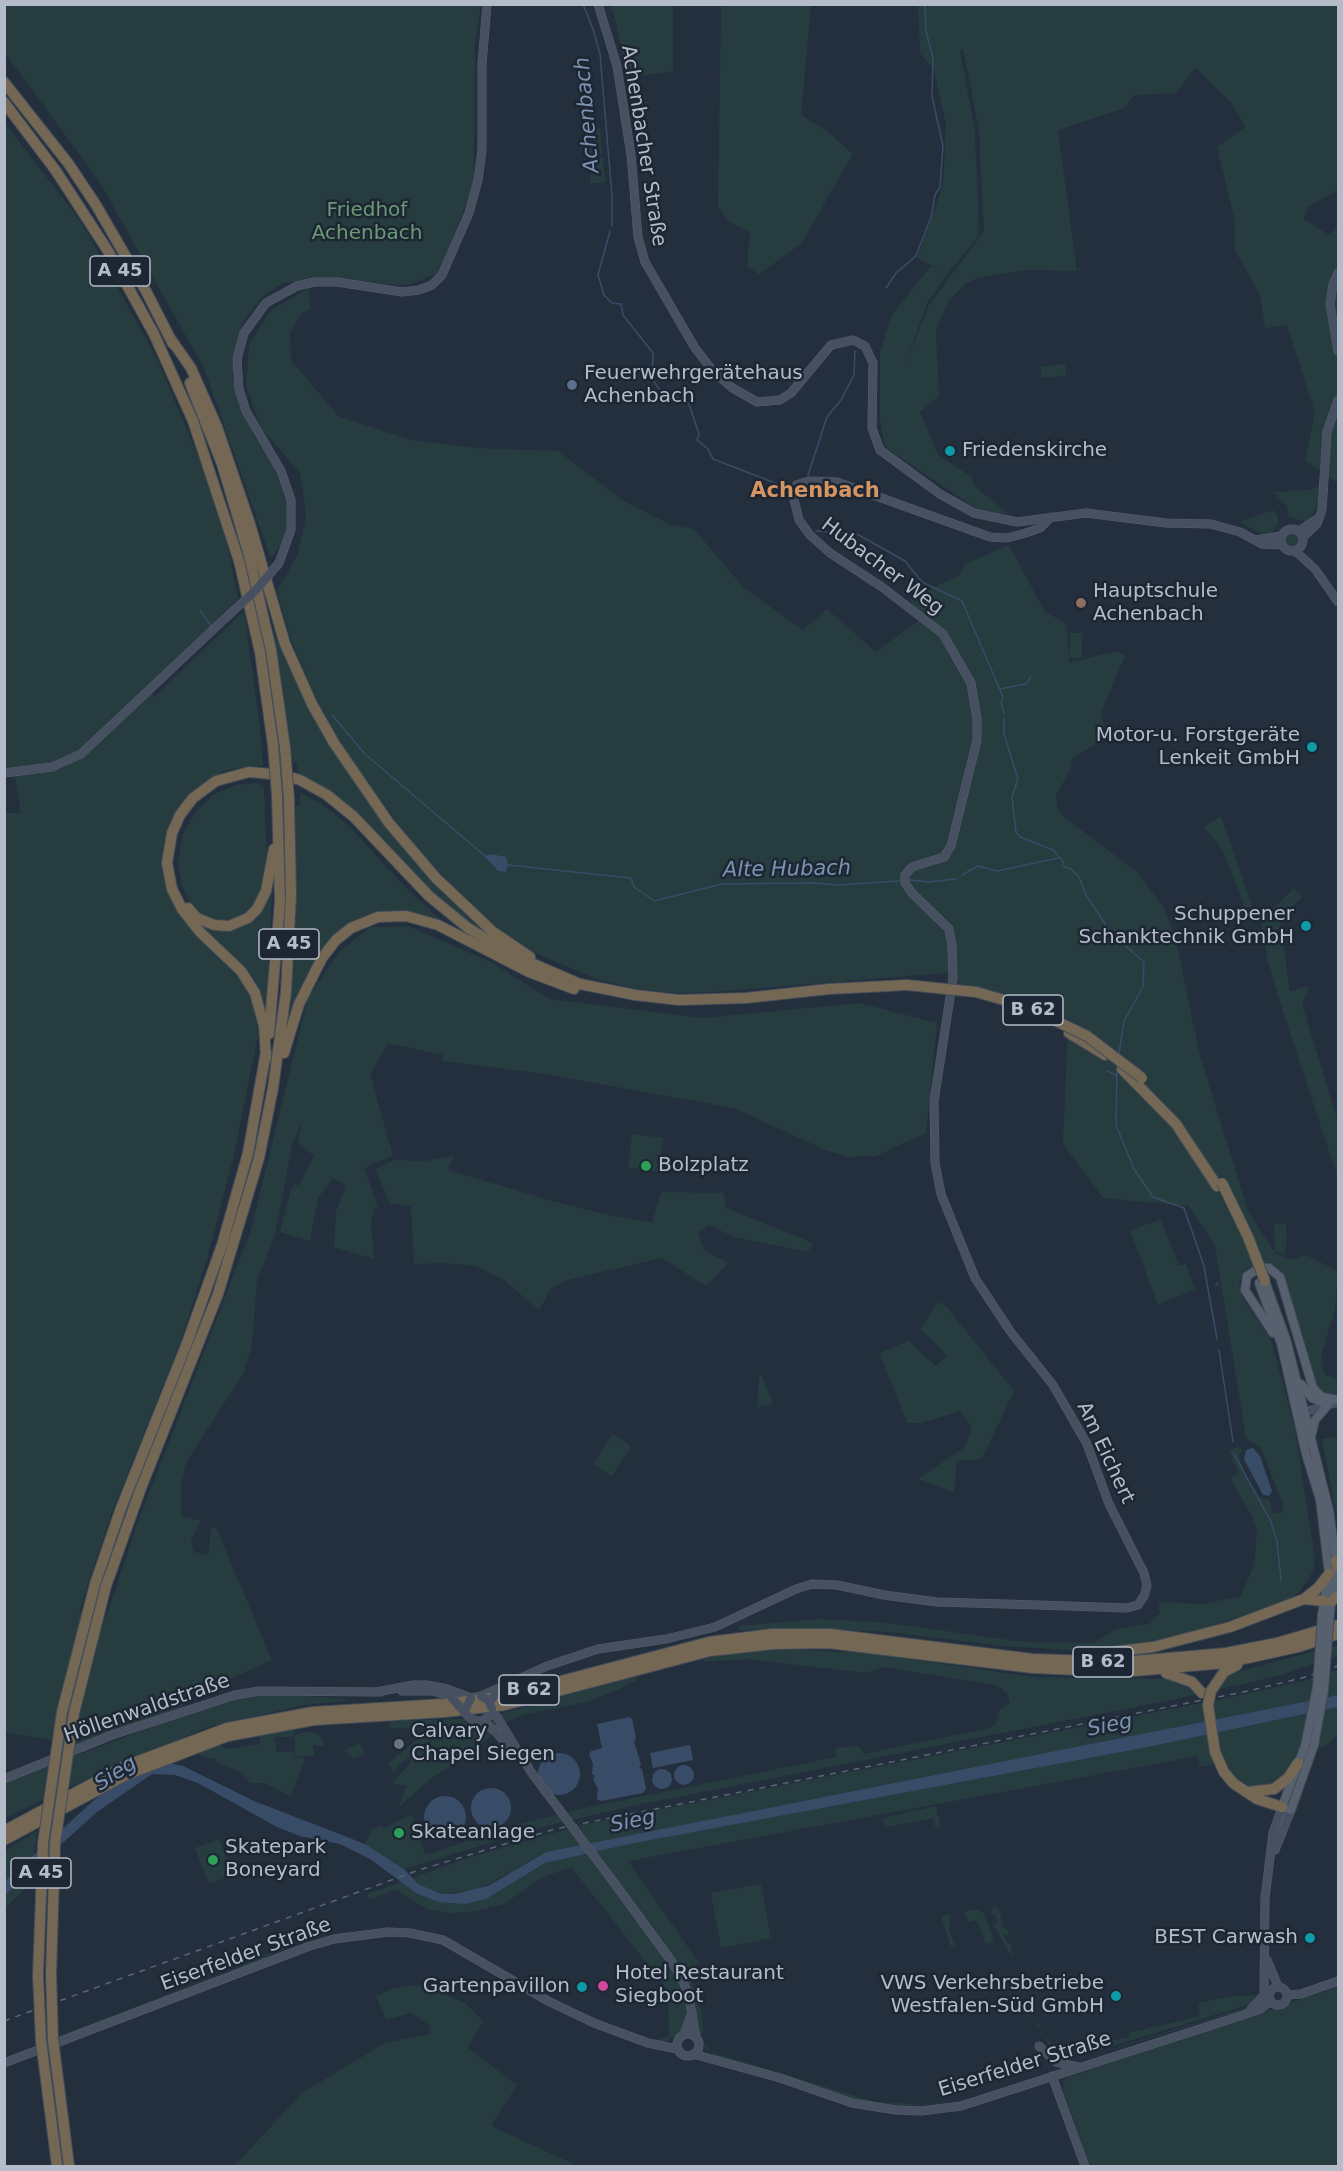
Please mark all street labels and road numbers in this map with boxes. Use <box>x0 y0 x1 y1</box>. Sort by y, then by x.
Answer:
street label: Achenbacher Straße <box>615 44 671 248</box>
road number: A 45 <box>90 256 150 286</box>
street label: Hubacher Weg <box>816 513 948 621</box>
road number: A 45 <box>259 929 319 959</box>
road number: B 62 <box>1003 995 1063 1025</box>
street label: Am Eichert <box>1071 1398 1139 1508</box>
road number: B 62 <box>1073 1647 1133 1677</box>
street label: Höllenwaldstraße <box>61 1669 233 1749</box>
road number: B 62 <box>499 1675 559 1705</box>
road number: A 45 <box>11 1858 71 1888</box>
street label: Eiserfelder Straße <box>158 1913 334 1997</box>
street label: Eiserfelder Straße <box>936 2027 1114 2103</box>

